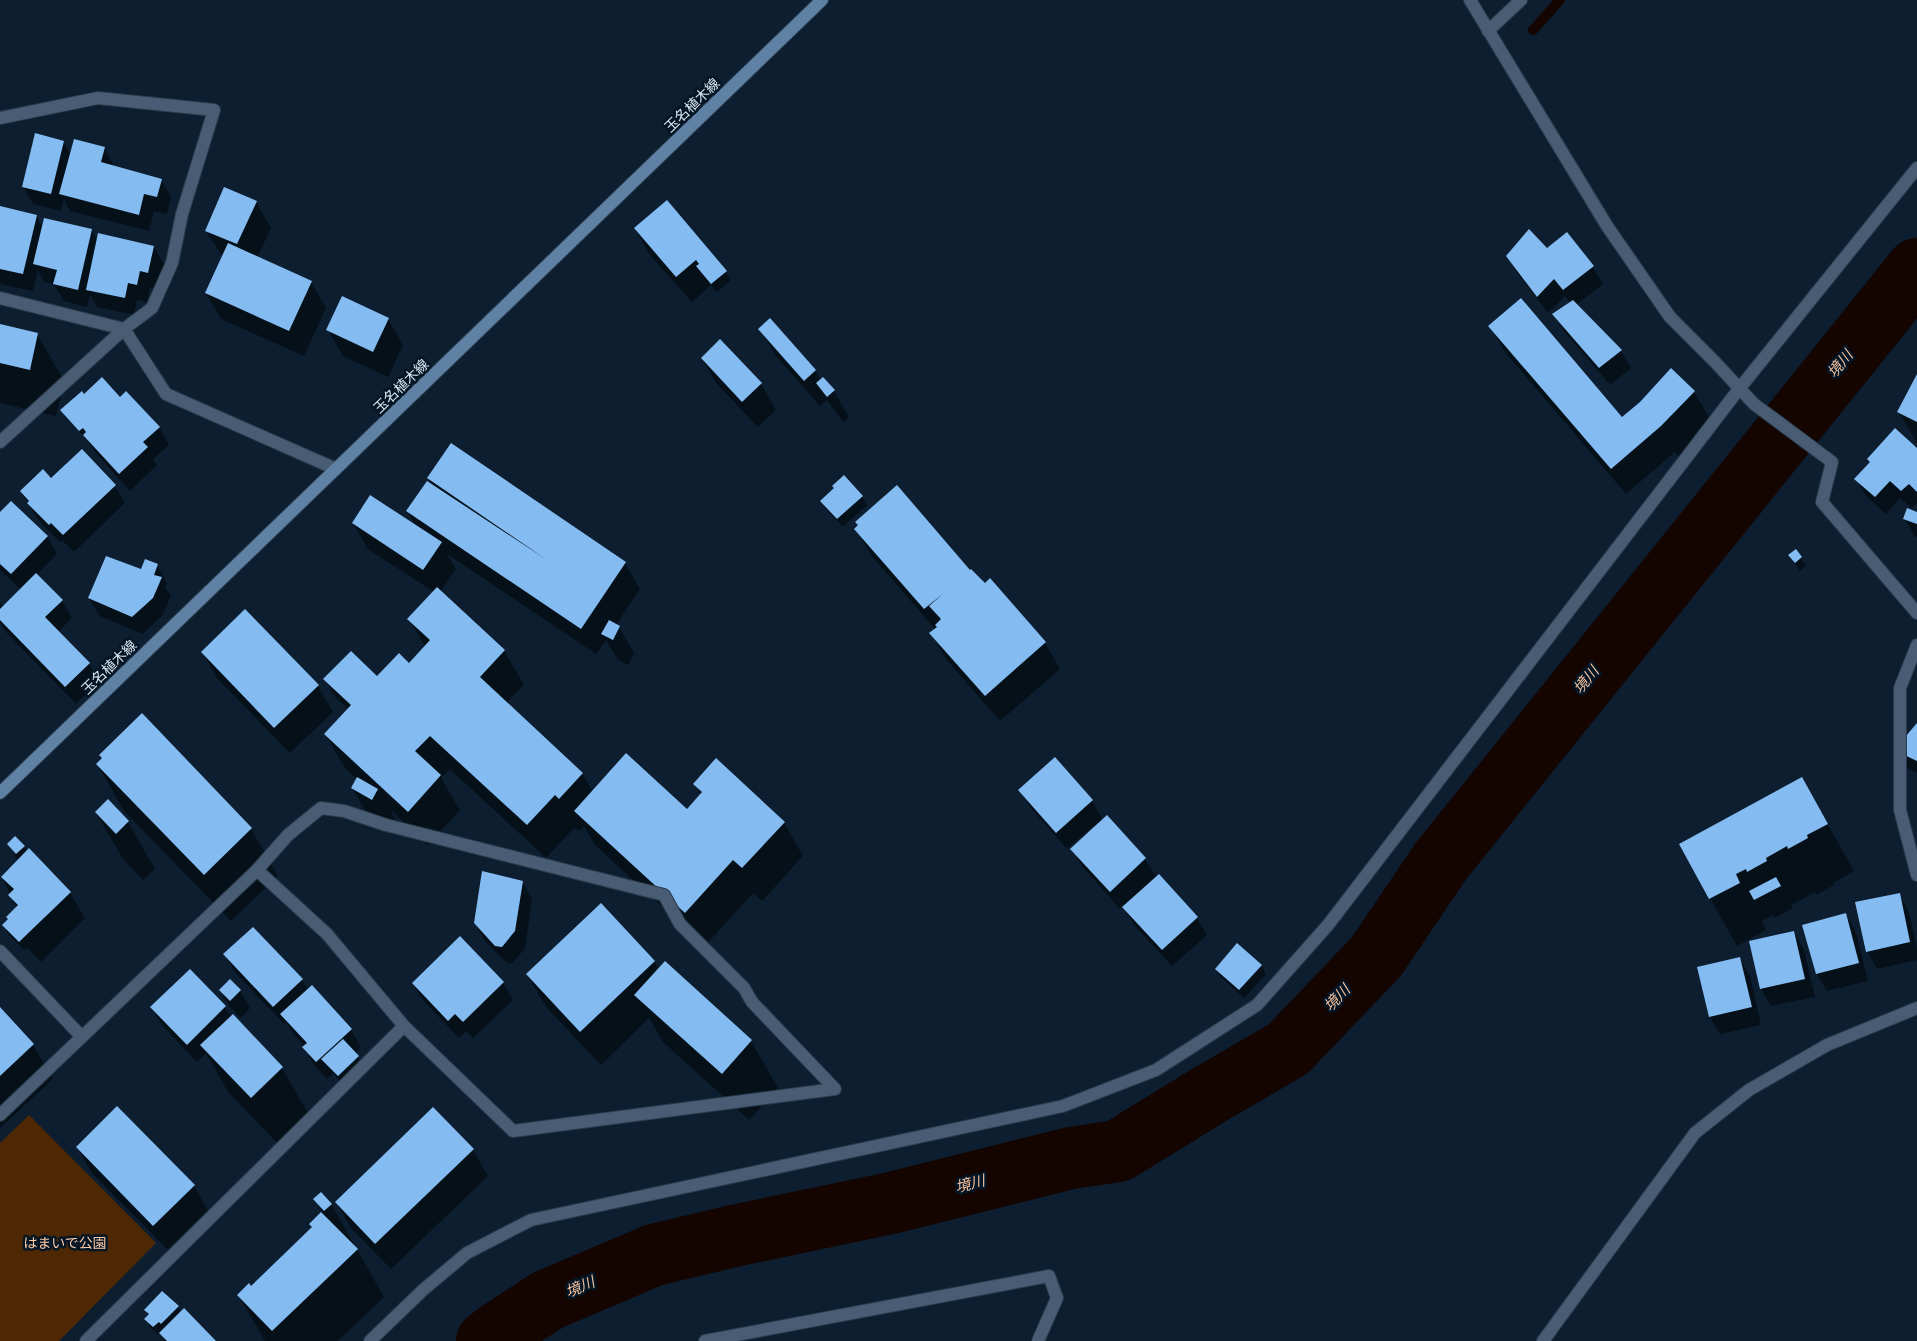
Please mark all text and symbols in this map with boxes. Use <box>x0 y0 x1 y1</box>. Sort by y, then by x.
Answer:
street label: 玉名植木線 <box>661 75 723 135</box>
water label: 境川 <box>1824 345 1857 381</box>
street label: 玉名植木線 <box>370 356 432 416</box>
street label: 玉名植木線 <box>78 637 140 697</box>
water label: 境川 <box>1570 661 1603 697</box>
water label: 境川 <box>1320 980 1355 1014</box>
water label: 境川 <box>953 1171 988 1195</box>
park label: はまいで公園 <box>23 1235 107 1251</box>
water label: 境川 <box>563 1272 599 1300</box>

